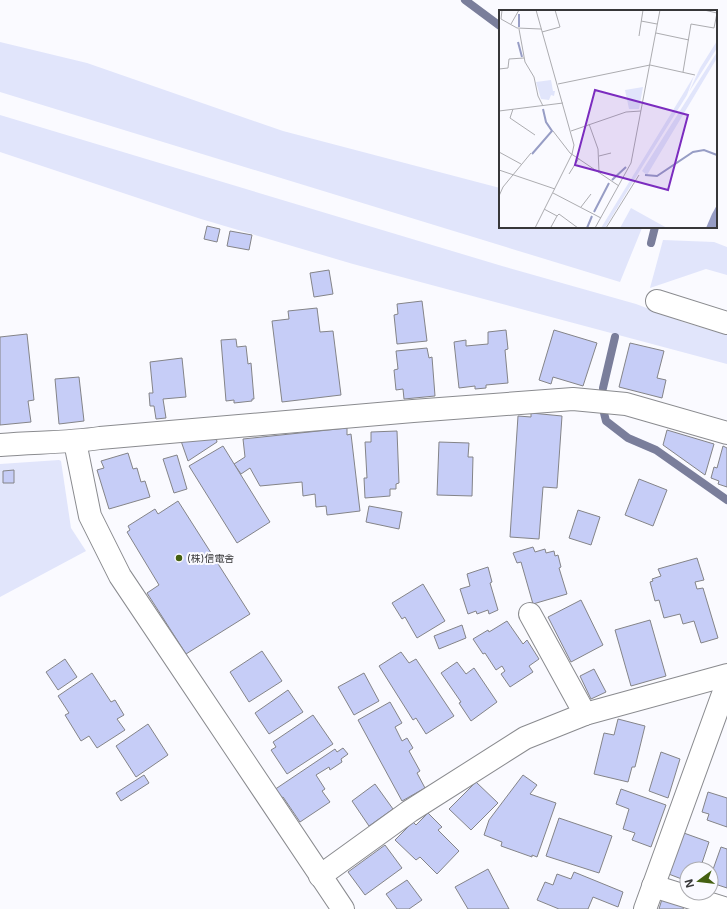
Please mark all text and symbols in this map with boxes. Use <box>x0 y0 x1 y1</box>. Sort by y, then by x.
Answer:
inset map <box>499 10 717 228</box>
place label: (株)信電舎 <box>187 552 234 564</box>
marker: (株)信電舎 <box>174 553 184 563</box>
north arrow <box>679 861 719 901</box>
text: N <box>681 878 697 889</box>

